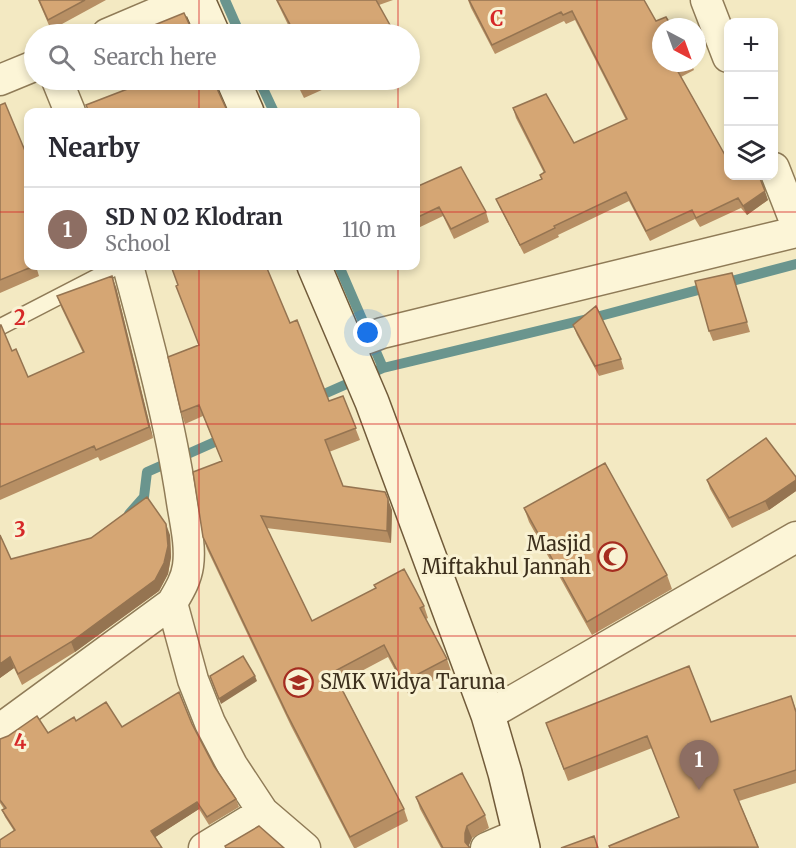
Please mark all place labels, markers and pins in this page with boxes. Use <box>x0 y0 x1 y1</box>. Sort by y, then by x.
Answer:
place label: Masjid Miftakhul Jannah <box>422 531 591 579</box>
mosque icon: Masjid Miftakhul Jannah <box>596 540 628 572</box>
school or university icon: SMK Widya Taruna <box>283 666 315 698</box>
place label: SMK Widya Taruna <box>320 669 506 694</box>
pin: 1 <box>680 740 718 790</box>

